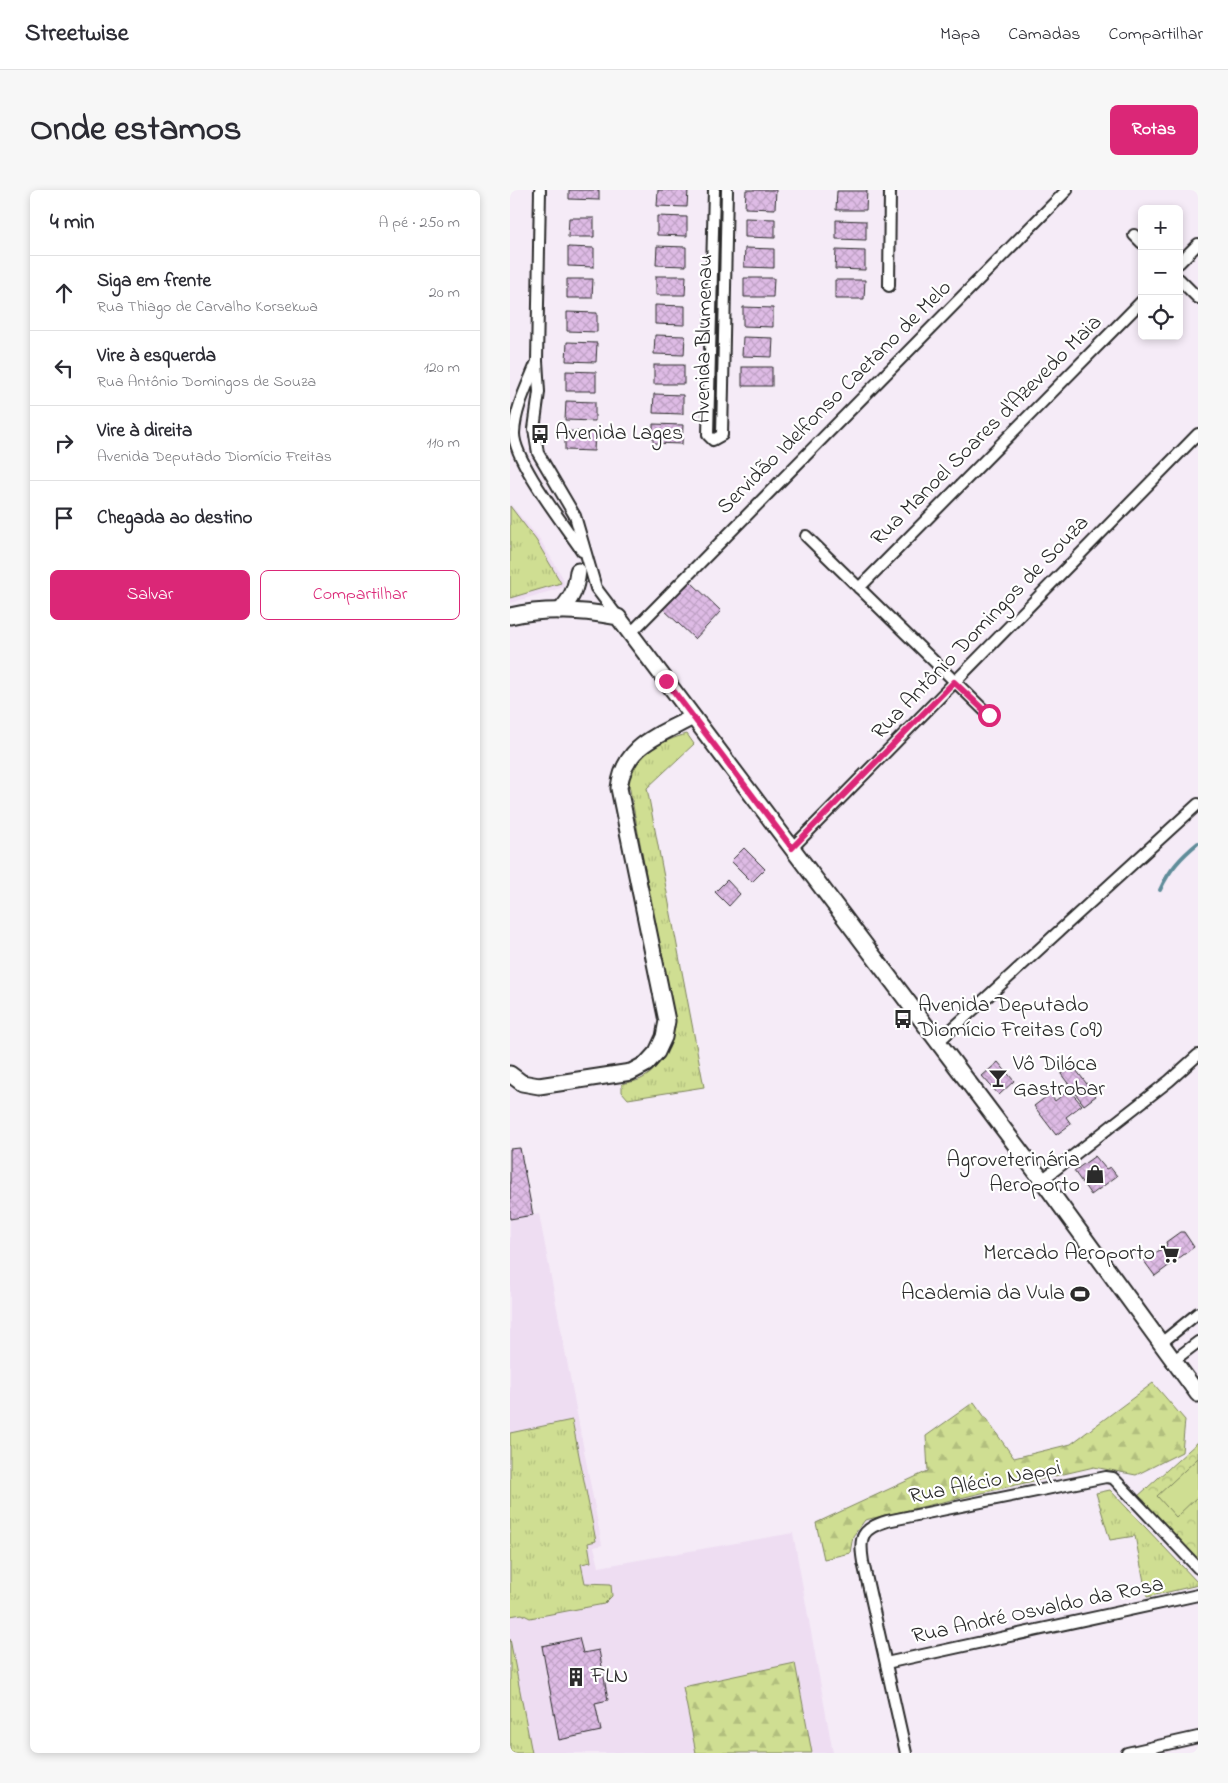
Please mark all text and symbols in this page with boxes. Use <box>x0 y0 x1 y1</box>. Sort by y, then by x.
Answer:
text: Streetwise <box>25 17 129 52</box>
text: Mapa <box>940 22 980 48</box>
text: Camadas <box>1008 22 1081 48</box>
text: Compartilhar <box>1109 22 1203 48</box>
text: Onde estamos <box>30 105 242 156</box>
button: Rotas <box>1110 105 1198 155</box>
map controls <box>1138 205 1183 340</box>
button: + <box>1138 205 1183 250</box>
text: 4 min <box>50 208 94 238</box>
text: A pé · 250 m <box>378 211 460 235</box>
button: − <box>1138 250 1183 295</box>
street label: Avenida Blumenau <box>688 254 722 424</box>
text: Siga em frente <box>97 268 211 295</box>
street label: Servidão Idelfonso Caetano de Melo <box>710 273 960 523</box>
icon: ahead <box>50 279 78 307</box>
text: 20 m <box>429 281 460 305</box>
text: Rua Thiago de Carvalho Korsekwa <box>97 295 318 319</box>
button: locate <box>1138 295 1183 340</box>
street label: Rua Manoel Soares d'Azevedo Maia <box>864 308 1110 554</box>
text: Vire à esquerda <box>97 343 216 370</box>
icon: left <box>50 354 78 382</box>
text: 120 m <box>424 356 460 380</box>
text: Rua Antônio Domingos de Souza <box>97 370 316 394</box>
text: Vire à direita <box>97 418 192 445</box>
place label: Avenida Lages <box>555 418 683 451</box>
bus stop icon: Avenida Lages <box>529 423 551 445</box>
icon: right <box>50 429 78 457</box>
text: 110 m <box>426 431 460 455</box>
text: Avenida Deputado Diomício Freitas <box>97 445 332 469</box>
icon: arrive <box>50 504 78 532</box>
text: Chegada ao destino <box>97 505 252 532</box>
street label: Rua Antônio Domingos de Souza <box>865 508 1098 748</box>
button: Salvar <box>50 570 250 620</box>
button: Compartilhar <box>260 570 460 620</box>
route end <box>655 670 678 693</box>
route start <box>978 704 1001 727</box>
place label: Avenida Deputado Diomício Freitas (09) <box>917 990 1102 1047</box>
bus stop icon: Avenida Deputado Diomício Freitas (09) <box>892 1008 914 1030</box>
place label: Vô Dilóca Gastrobar <box>1012 1049 1105 1106</box>
bar icon: Vô Dilóca Gastrobar <box>987 1067 1009 1089</box>
place label: Agroveterinária Aeroporto <box>947 1145 1080 1202</box>
shop icon: Agroveterinária Aeroporto <box>1084 1163 1106 1185</box>
place label: Mercado Aeroporto <box>983 1238 1155 1270</box>
supermarket icon: Mercado Aeroporto <box>1159 1243 1181 1265</box>
place label: Academia da Vula <box>901 1278 1065 1310</box>
sports icon: Academia da Vula <box>1069 1283 1091 1305</box>
street label: Rua Alécio Nappi <box>906 1453 1064 1513</box>
street label: Rua André Osvaldo da Rosa <box>909 1569 1167 1653</box>
place label: FLN <box>590 1661 628 1693</box>
building icon: FLN <box>565 1666 587 1688</box>

